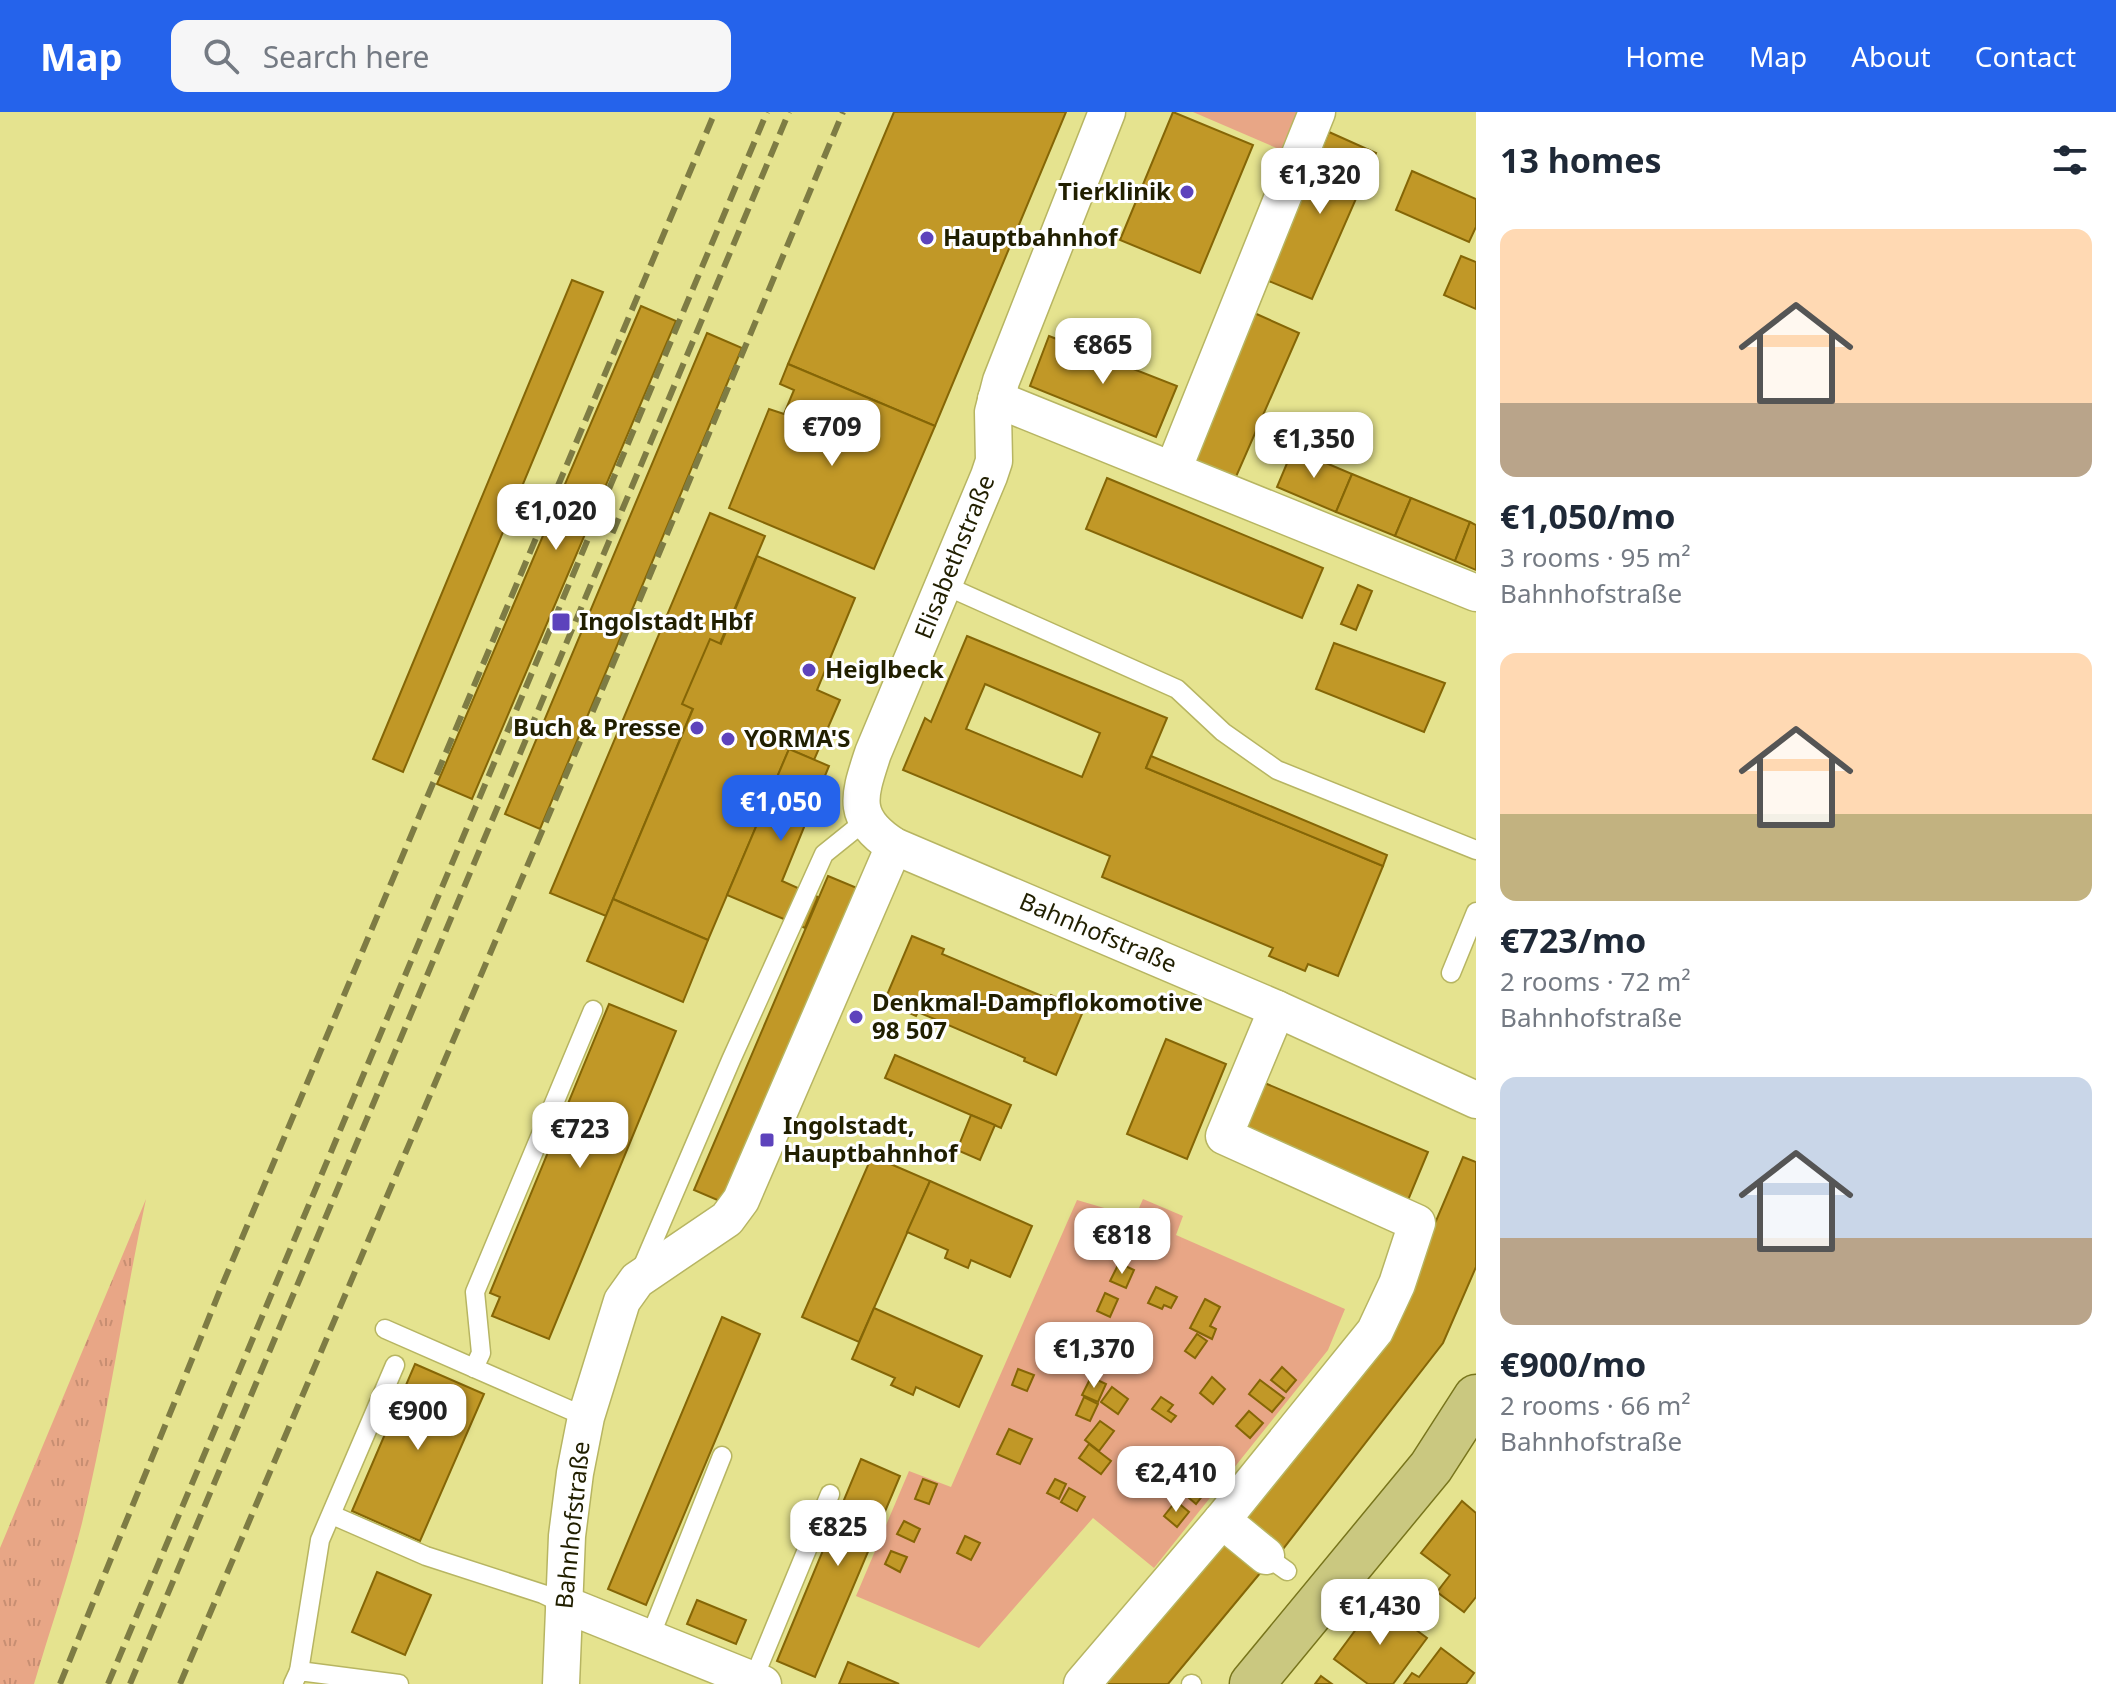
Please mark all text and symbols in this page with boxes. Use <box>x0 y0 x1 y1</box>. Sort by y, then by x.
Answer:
search box <box>171 20 731 92</box>
text: Map <box>40 30 123 82</box>
icon: search <box>199 34 243 78</box>
text: Search here <box>263 36 430 77</box>
text: Home <box>1625 37 1705 75</box>
text: Map <box>1749 37 1807 75</box>
text: About <box>1851 37 1931 75</box>
text: Contact <box>1975 37 2076 75</box>
text: 13 homes <box>1500 137 1662 183</box>
icon: filters <box>2048 138 2092 182</box>
pin: €1,320 <box>1255 148 1385 216</box>
text: €1,320 <box>1279 156 1361 192</box>
place label: Tierklinik <box>1058 174 1171 207</box>
marker: Tierklinik <box>1178 183 1196 201</box>
place label: Hauptbahnhof <box>943 220 1119 253</box>
marker: Hauptbahnhof <box>918 229 936 247</box>
icon: home <box>1724 281 1868 425</box>
pin: €865 <box>1056 318 1150 386</box>
text: €865 <box>1073 326 1133 362</box>
pin: €709 <box>785 400 879 468</box>
text: €709 <box>802 408 862 444</box>
pin: €1,350 <box>1249 412 1379 480</box>
text: €1,350 <box>1273 420 1355 456</box>
street label: Elisabethstraße <box>906 469 1002 643</box>
pin: €1,020 <box>491 484 621 552</box>
text: €1,020 <box>515 492 597 528</box>
text: €1,050/mo <box>1500 493 1675 539</box>
text: 3 rooms · 95 m² <box>1500 539 1690 575</box>
text: Bahnhofstraße <box>1500 575 1682 611</box>
place label: Ingolstadt Hbf <box>579 604 754 637</box>
marker: Ingolstadt Hbf <box>550 611 572 633</box>
place label: Heiglbeck <box>825 652 944 685</box>
marker: Heiglbeck <box>800 661 818 679</box>
icon: home <box>1724 705 1868 849</box>
place label: Buch & Presse <box>513 710 681 743</box>
marker: Buch & Presse <box>688 719 706 737</box>
place label: YORMA'S <box>744 721 850 754</box>
marker: YORMA'S <box>719 730 737 748</box>
pin: €1,050 <box>716 775 846 843</box>
text: €1,050 <box>740 783 822 819</box>
street label: Bahnhofstraße <box>1015 884 1182 980</box>
text: €723/mo <box>1500 917 1646 963</box>
text: 2 rooms · 72 m² <box>1500 963 1690 999</box>
place label: Denkmal-Dampflokomotive 98 507 <box>872 985 1203 1046</box>
text: Bahnhofstraße <box>1500 999 1682 1035</box>
marker: Denkmal-Dampflokomotive 98 507 <box>847 1008 865 1026</box>
pin: €723 <box>533 1102 627 1170</box>
place label: Ingolstadt, Hauptbahnhof <box>783 1108 959 1169</box>
text: €723 <box>550 1110 610 1146</box>
icon: home <box>1724 1129 1868 1273</box>
marker: Ingolstadt, Hauptbahnhof <box>758 1131 776 1149</box>
pin: €818 <box>1075 1208 1169 1276</box>
text: €818 <box>1092 1216 1152 1252</box>
pin: €1,370 <box>1029 1322 1159 1390</box>
text: €1,370 <box>1053 1330 1135 1366</box>
text: €900/mo <box>1500 1341 1646 1387</box>
pin: €900 <box>371 1384 465 1452</box>
text: 2 rooms · 66 m² <box>1500 1387 1690 1423</box>
text: €900 <box>388 1392 448 1428</box>
text: Bahnhofstraße <box>1500 1423 1682 1459</box>
street label: Bahnhofstraße <box>546 1440 597 1610</box>
pin: €2,410 <box>1111 1446 1241 1514</box>
text: €2,410 <box>1135 1454 1217 1490</box>
pin: €825 <box>791 1500 885 1568</box>
text: €825 <box>808 1508 868 1544</box>
pin: €1,430 <box>1315 1579 1445 1647</box>
text: €1,430 <box>1339 1587 1421 1623</box>

